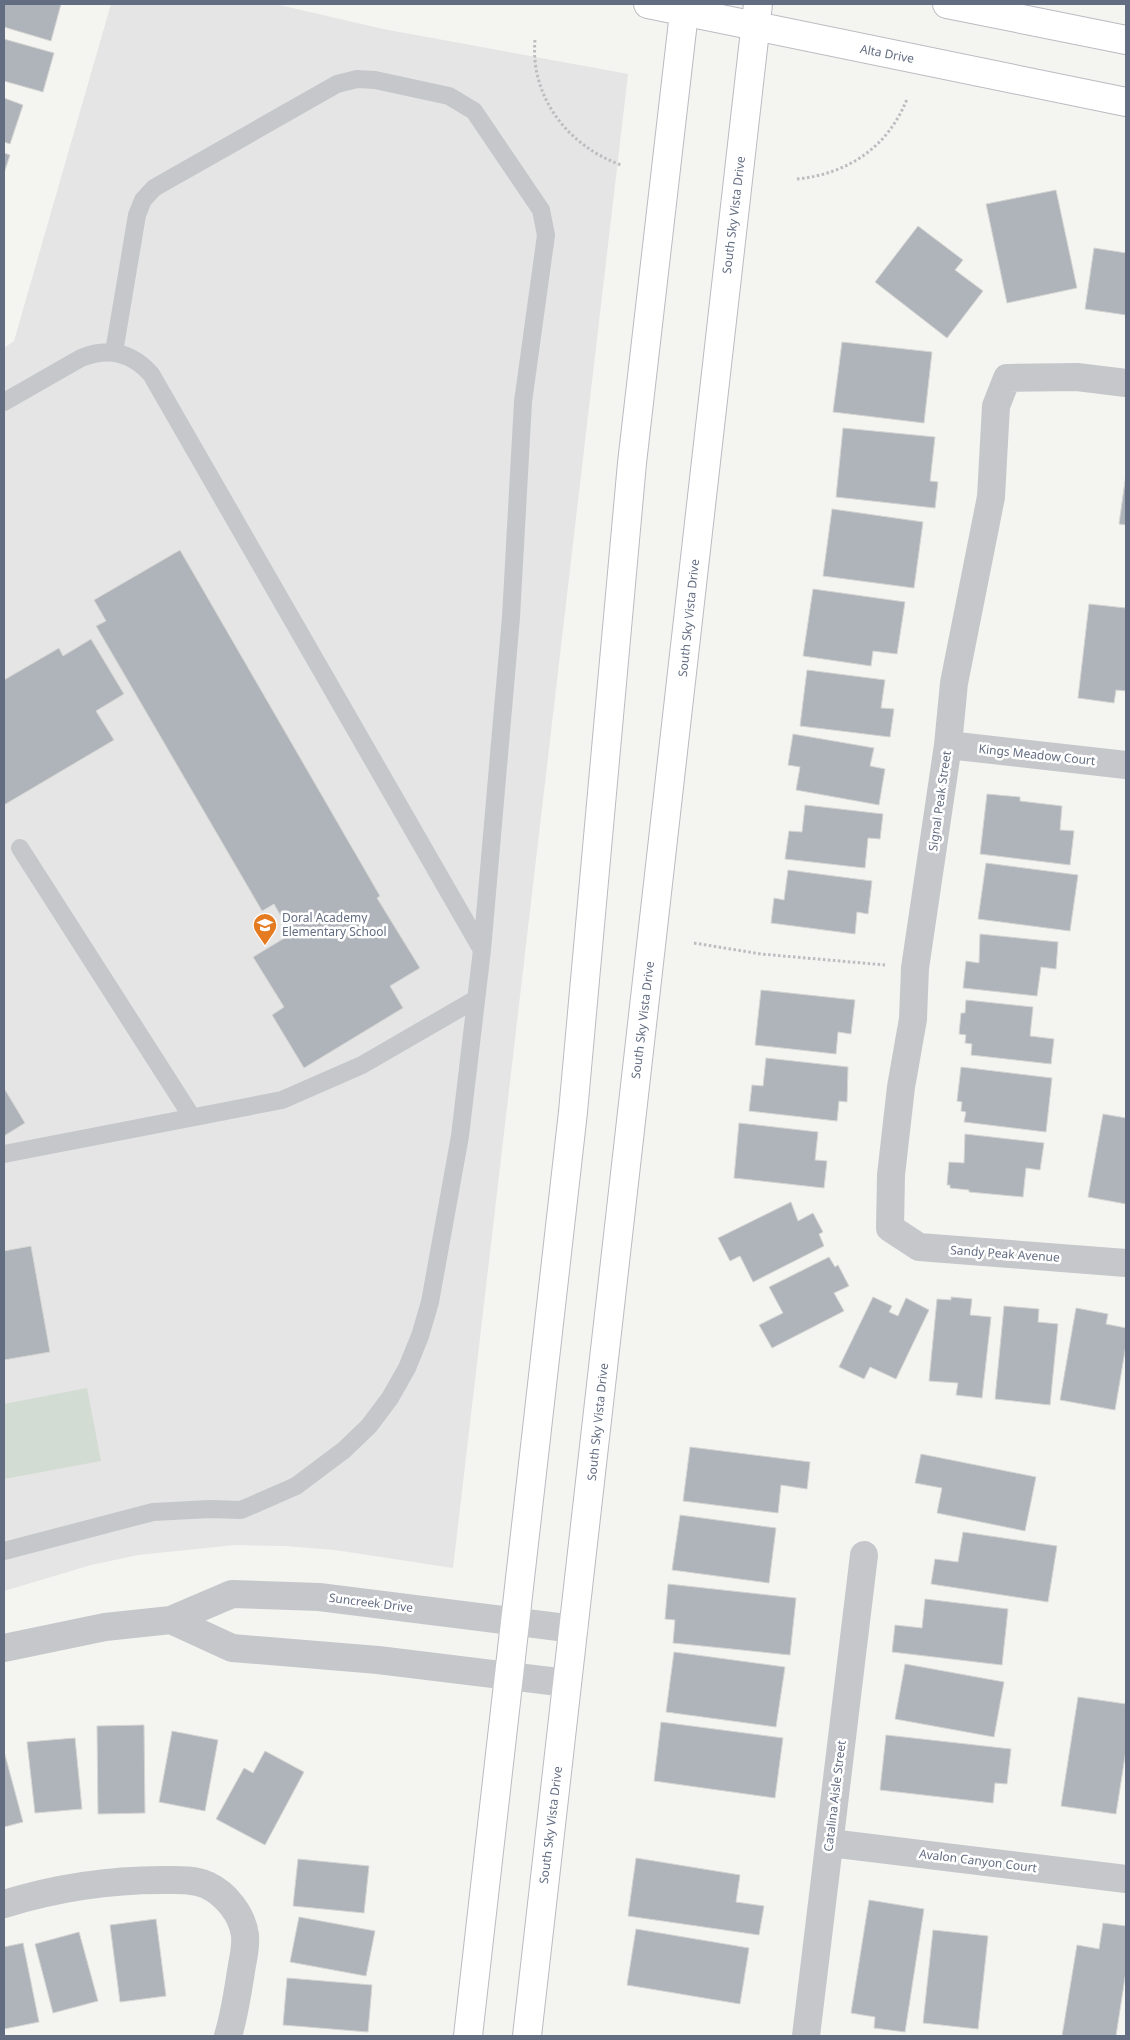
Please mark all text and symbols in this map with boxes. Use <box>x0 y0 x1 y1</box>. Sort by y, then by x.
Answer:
street label: Alta Drive <box>859 40 916 67</box>
street label: South Sky Vista Drive <box>718 155 749 275</box>
street label: South Sky Vista Drive <box>674 558 703 678</box>
street label: Kings Meadow Court <box>978 740 1097 769</box>
street label: Signal Peak Street <box>924 749 955 852</box>
place label: Doral Academy Elementary School <box>282 909 387 940</box>
school or university icon: Doral Academy Elementary School <box>252 912 278 946</box>
street label: South Sky Vista Drive <box>627 960 658 1080</box>
street label: Sandy Peak Avenue <box>950 1241 1061 1266</box>
street label: South Sky Vista Drive <box>583 1362 612 1482</box>
street label: Suncreek Drive <box>328 1589 414 1616</box>
street label: Catalina Aisle Street <box>819 1739 850 1852</box>
street label: South Sky Vista Drive <box>535 1765 566 1885</box>
street label: Avalon Canyon Court <box>918 1845 1039 1876</box>

